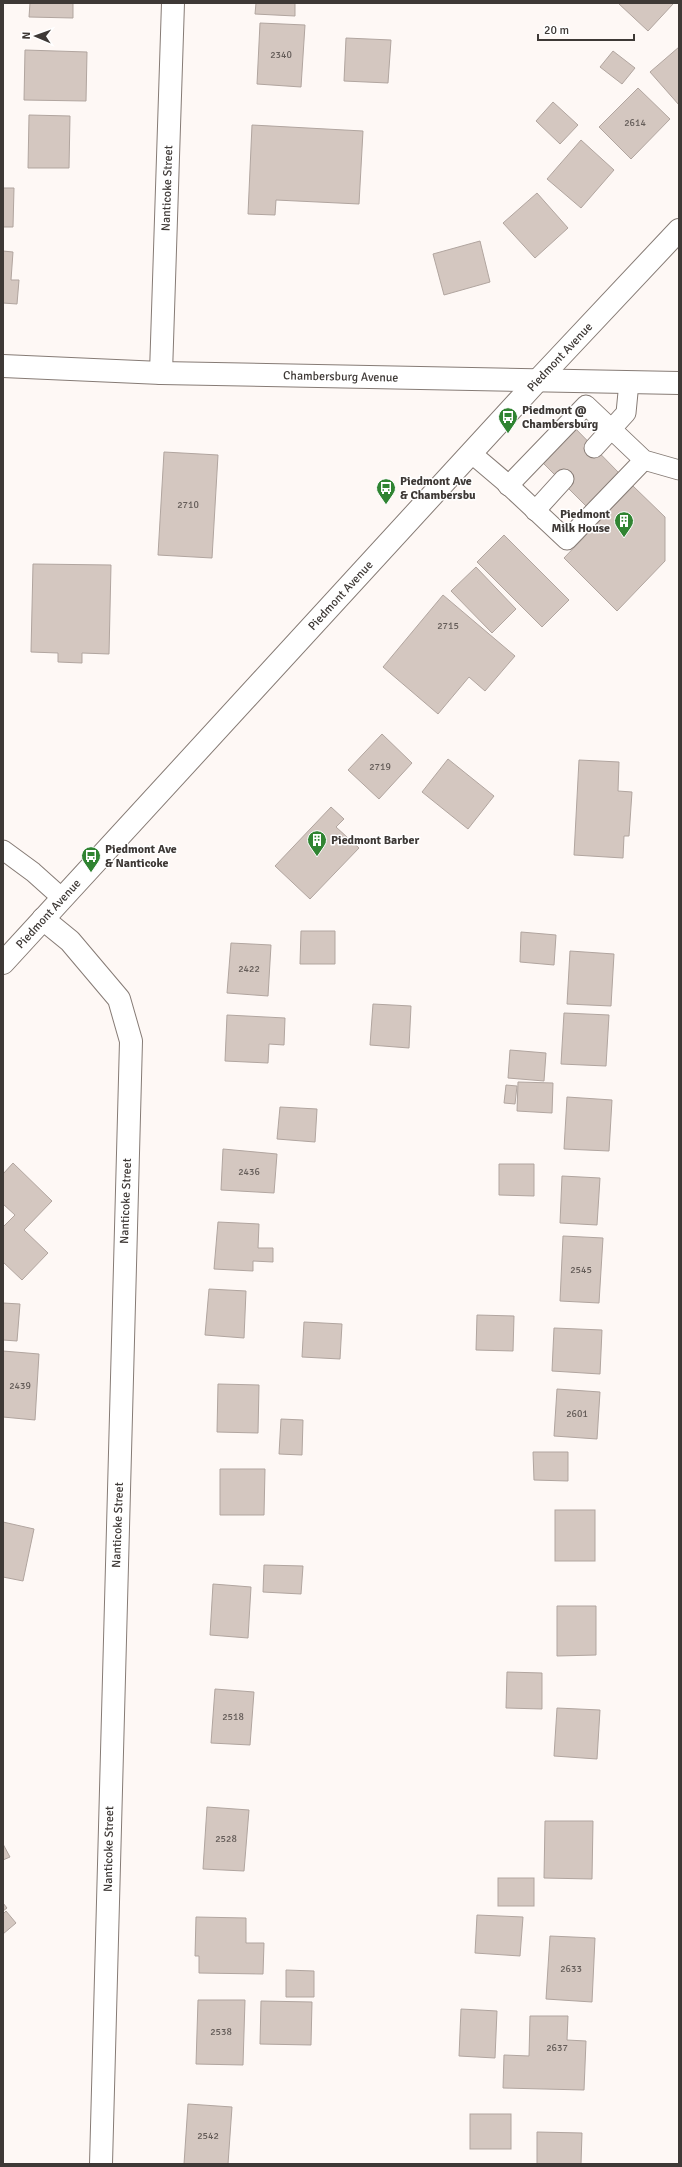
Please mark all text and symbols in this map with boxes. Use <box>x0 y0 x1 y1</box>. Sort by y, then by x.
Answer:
north arrow <box>16 16 56 56</box>
scale bar <box>538 16 634 42</box>
text: 20 m <box>544 23 569 38</box>
text: N <box>20 32 33 40</box>
house number: 2340 <box>270 49 292 61</box>
house number: 2614 <box>624 117 646 129</box>
street label: Nanticoke Street <box>158 145 176 231</box>
street label: Piedmont Avenue <box>524 319 596 395</box>
street label: Chambersburg Avenue <box>283 368 399 385</box>
place label: Piedmont @ Chambersburg <box>522 403 599 432</box>
bus stop icon: Piedmont @ Chambersburg <box>497 406 519 434</box>
place label: Piedmont Ave & Chambersbu <box>400 474 476 503</box>
bus stop icon: Piedmont Ave & Chambersbu <box>375 477 397 505</box>
house number: 2710 <box>177 499 199 511</box>
place label: Piedmont Milk House <box>551 507 611 536</box>
building icon: Piedmont Milk House <box>613 510 635 538</box>
street label: Piedmont Avenue <box>305 557 376 633</box>
house number: 2715 <box>437 620 459 632</box>
house number: 2719 <box>369 761 391 773</box>
building icon: Piedmont Barber <box>306 829 328 857</box>
place label: Piedmont Barber <box>331 833 419 848</box>
place label: Piedmont Ave & Nanticoke <box>105 842 177 871</box>
bus stop icon: Piedmont Ave & Nanticoke <box>80 845 102 873</box>
street label: Piedmont Avenue <box>13 876 84 952</box>
house number: 2422 <box>238 963 260 975</box>
street label: Nanticoke Street <box>117 1158 135 1244</box>
house number: 2436 <box>238 1166 260 1178</box>
house number: 2545 <box>570 1264 592 1276</box>
house number: 2439 <box>9 1380 31 1392</box>
house number: 2601 <box>566 1408 588 1420</box>
street label: Nanticoke Street <box>109 1482 127 1568</box>
house number: 2518 <box>222 1711 244 1723</box>
street label: Nanticoke Street <box>101 1806 117 1892</box>
house number: 2528 <box>215 1833 237 1845</box>
house number: 2633 <box>560 1963 582 1975</box>
house number: 2538 <box>210 2026 232 2038</box>
house number: 2637 <box>546 2042 568 2054</box>
house number: 2542 <box>197 2130 219 2142</box>

